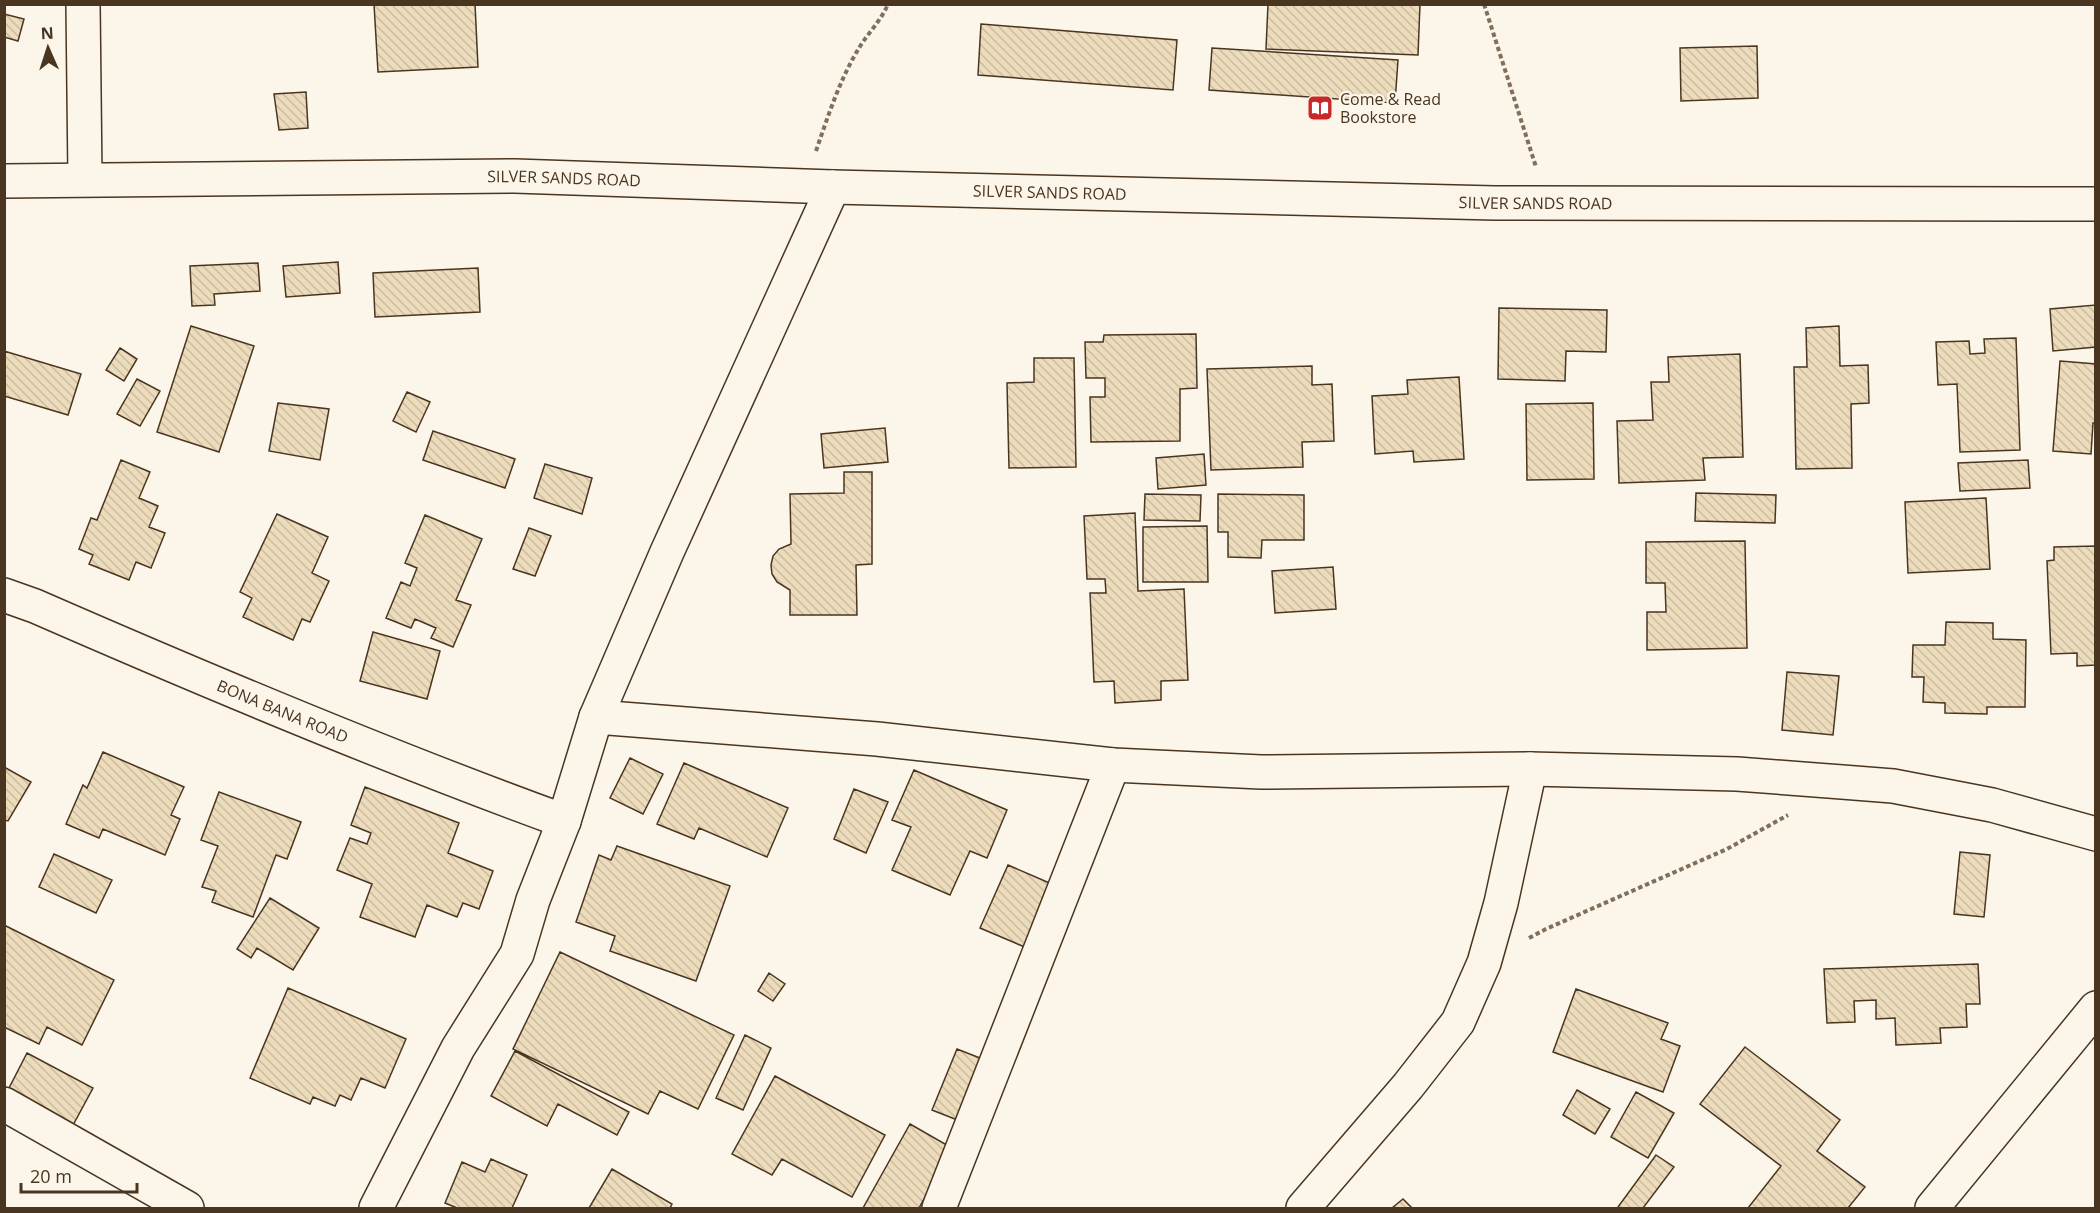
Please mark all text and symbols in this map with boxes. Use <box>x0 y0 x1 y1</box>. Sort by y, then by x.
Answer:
north arrow <box>18 18 78 78</box>
text: N <box>40 22 54 44</box>
place label: Come & Read Bookstore <box>1340 88 1441 128</box>
library icon: Come & Read Bookstore <box>1305 93 1335 123</box>
street label: SILVER SANDS ROAD <box>487 165 641 191</box>
street label: SILVER SANDS ROAD <box>973 179 1127 205</box>
street label: SILVER SANDS ROAD <box>1459 191 1612 214</box>
street label: BONA BANA ROAD <box>214 674 352 748</box>
scale bar <box>21 1156 136 1194</box>
text: 20 m <box>30 1164 72 1188</box>

